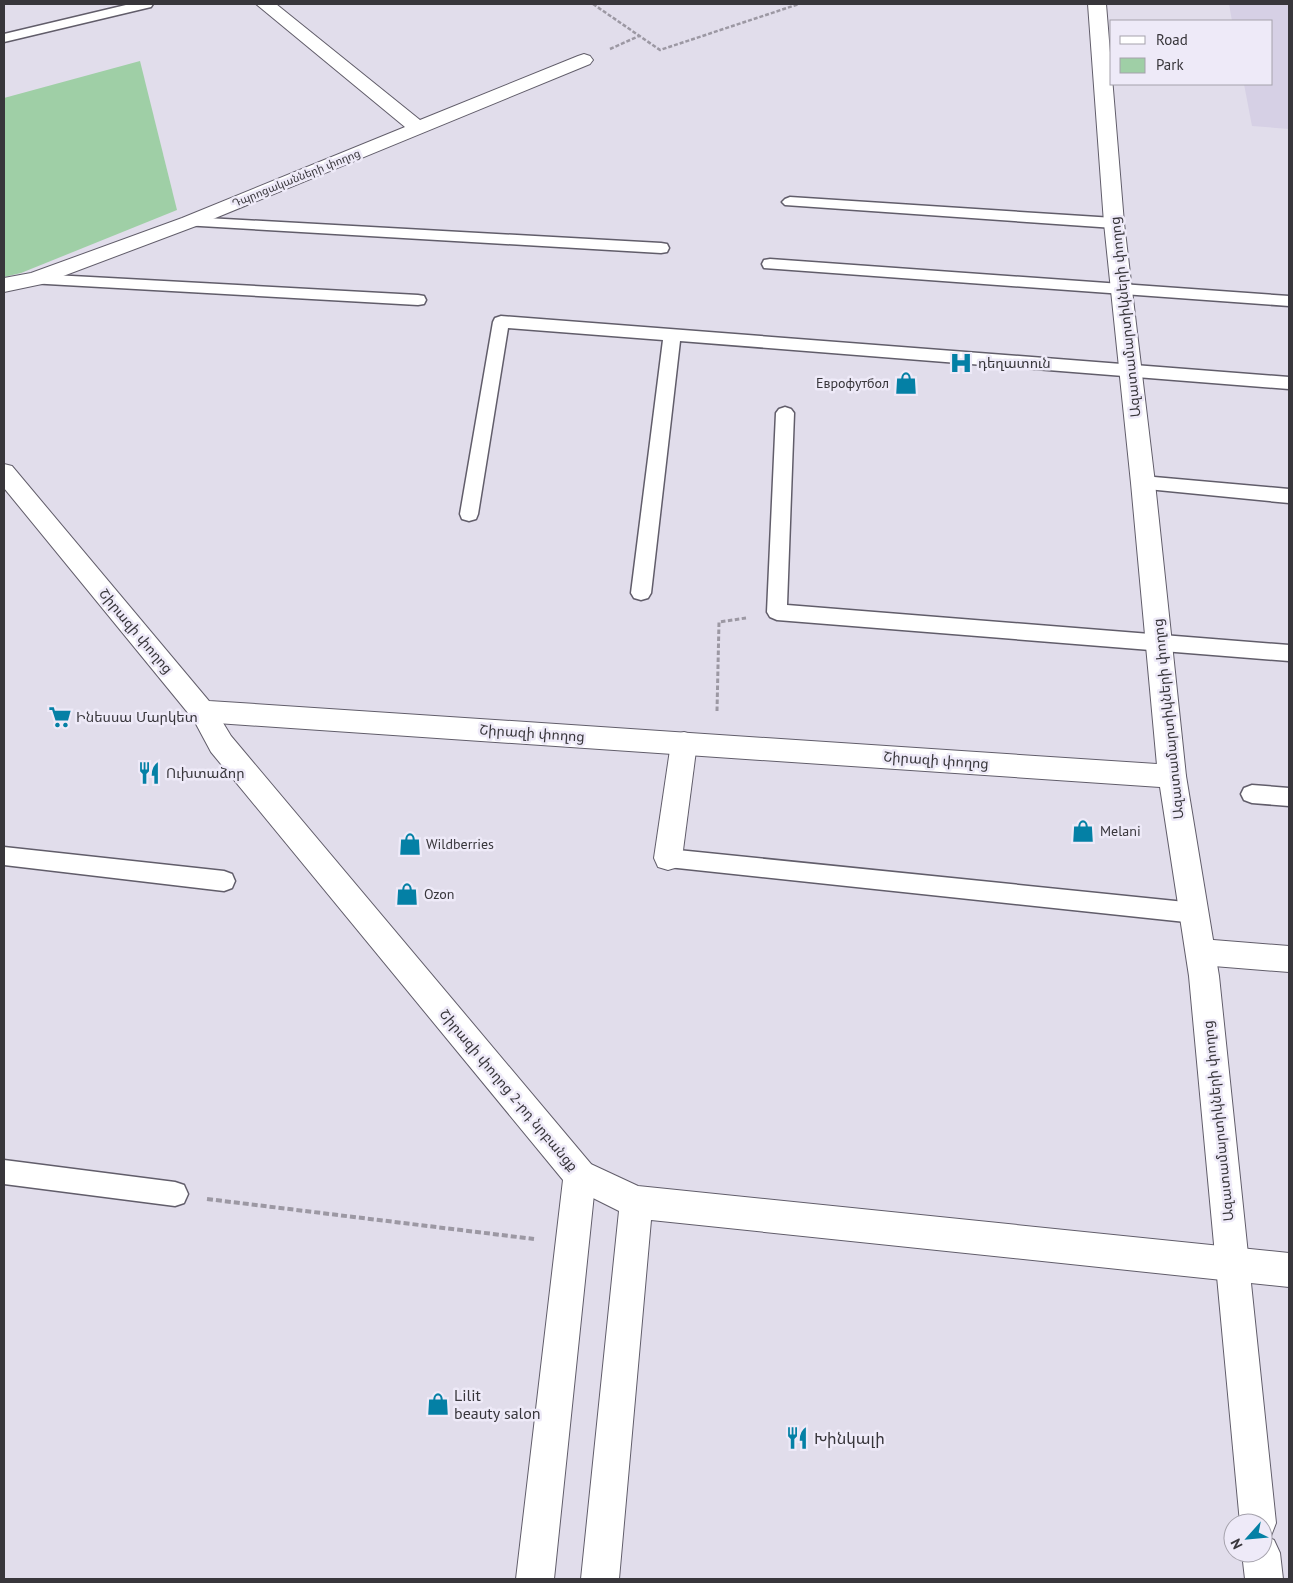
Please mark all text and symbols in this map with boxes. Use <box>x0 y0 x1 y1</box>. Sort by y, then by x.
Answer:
legend <box>1110 20 1273 85</box>
text: Road <box>1156 30 1188 49</box>
text: Park <box>1156 55 1184 74</box>
street label: Դպրոցականների փողոց <box>230 146 362 210</box>
street label: Ազատամարտիկների փողոց <box>1106 216 1144 418</box>
hospital icon: դեղատուն <box>948 350 974 376</box>
place label: դեղատուն <box>978 354 1051 372</box>
shop icon: Еврофутбол <box>893 370 919 396</box>
place label: Еврофутбол <box>816 374 889 392</box>
street label: Շիրազի փողոց <box>95 585 177 677</box>
street label: Ազատամարտիկների փողոց <box>1149 618 1187 820</box>
supermarket icon: Ինեսսա Մարկետ <box>47 704 73 730</box>
place label: Ինեսսա Մարկետ <box>76 708 198 726</box>
street label: Շիրազի փողոց <box>479 720 585 746</box>
street label: Շիրազի փողոց <box>883 747 989 773</box>
restaurant icon: Ուխտաձոր <box>136 760 162 786</box>
place label: Ուխտաձոր <box>166 764 245 782</box>
shop icon: Melani <box>1070 818 1096 844</box>
place label: Melani <box>1100 822 1141 840</box>
shop icon: Wildberries <box>397 831 423 857</box>
place label: Wildberries <box>426 835 494 853</box>
shop icon: Ozon <box>394 881 420 907</box>
place label: Ozon <box>424 885 454 903</box>
street label: Շիրազի փողոց 2-րդ նրբանցք <box>436 1005 582 1175</box>
street label: Ազատամարտիկների փողոց <box>1199 1020 1237 1222</box>
place label: Lilit beauty salon <box>454 1385 541 1423</box>
shop icon: Lilit beauty salon <box>425 1391 451 1417</box>
restaurant icon: Խինկալի <box>784 1425 810 1451</box>
place label: Խինկալի <box>814 1428 885 1448</box>
north arrow <box>1223 1513 1273 1563</box>
text: N <box>1226 1536 1247 1552</box>

